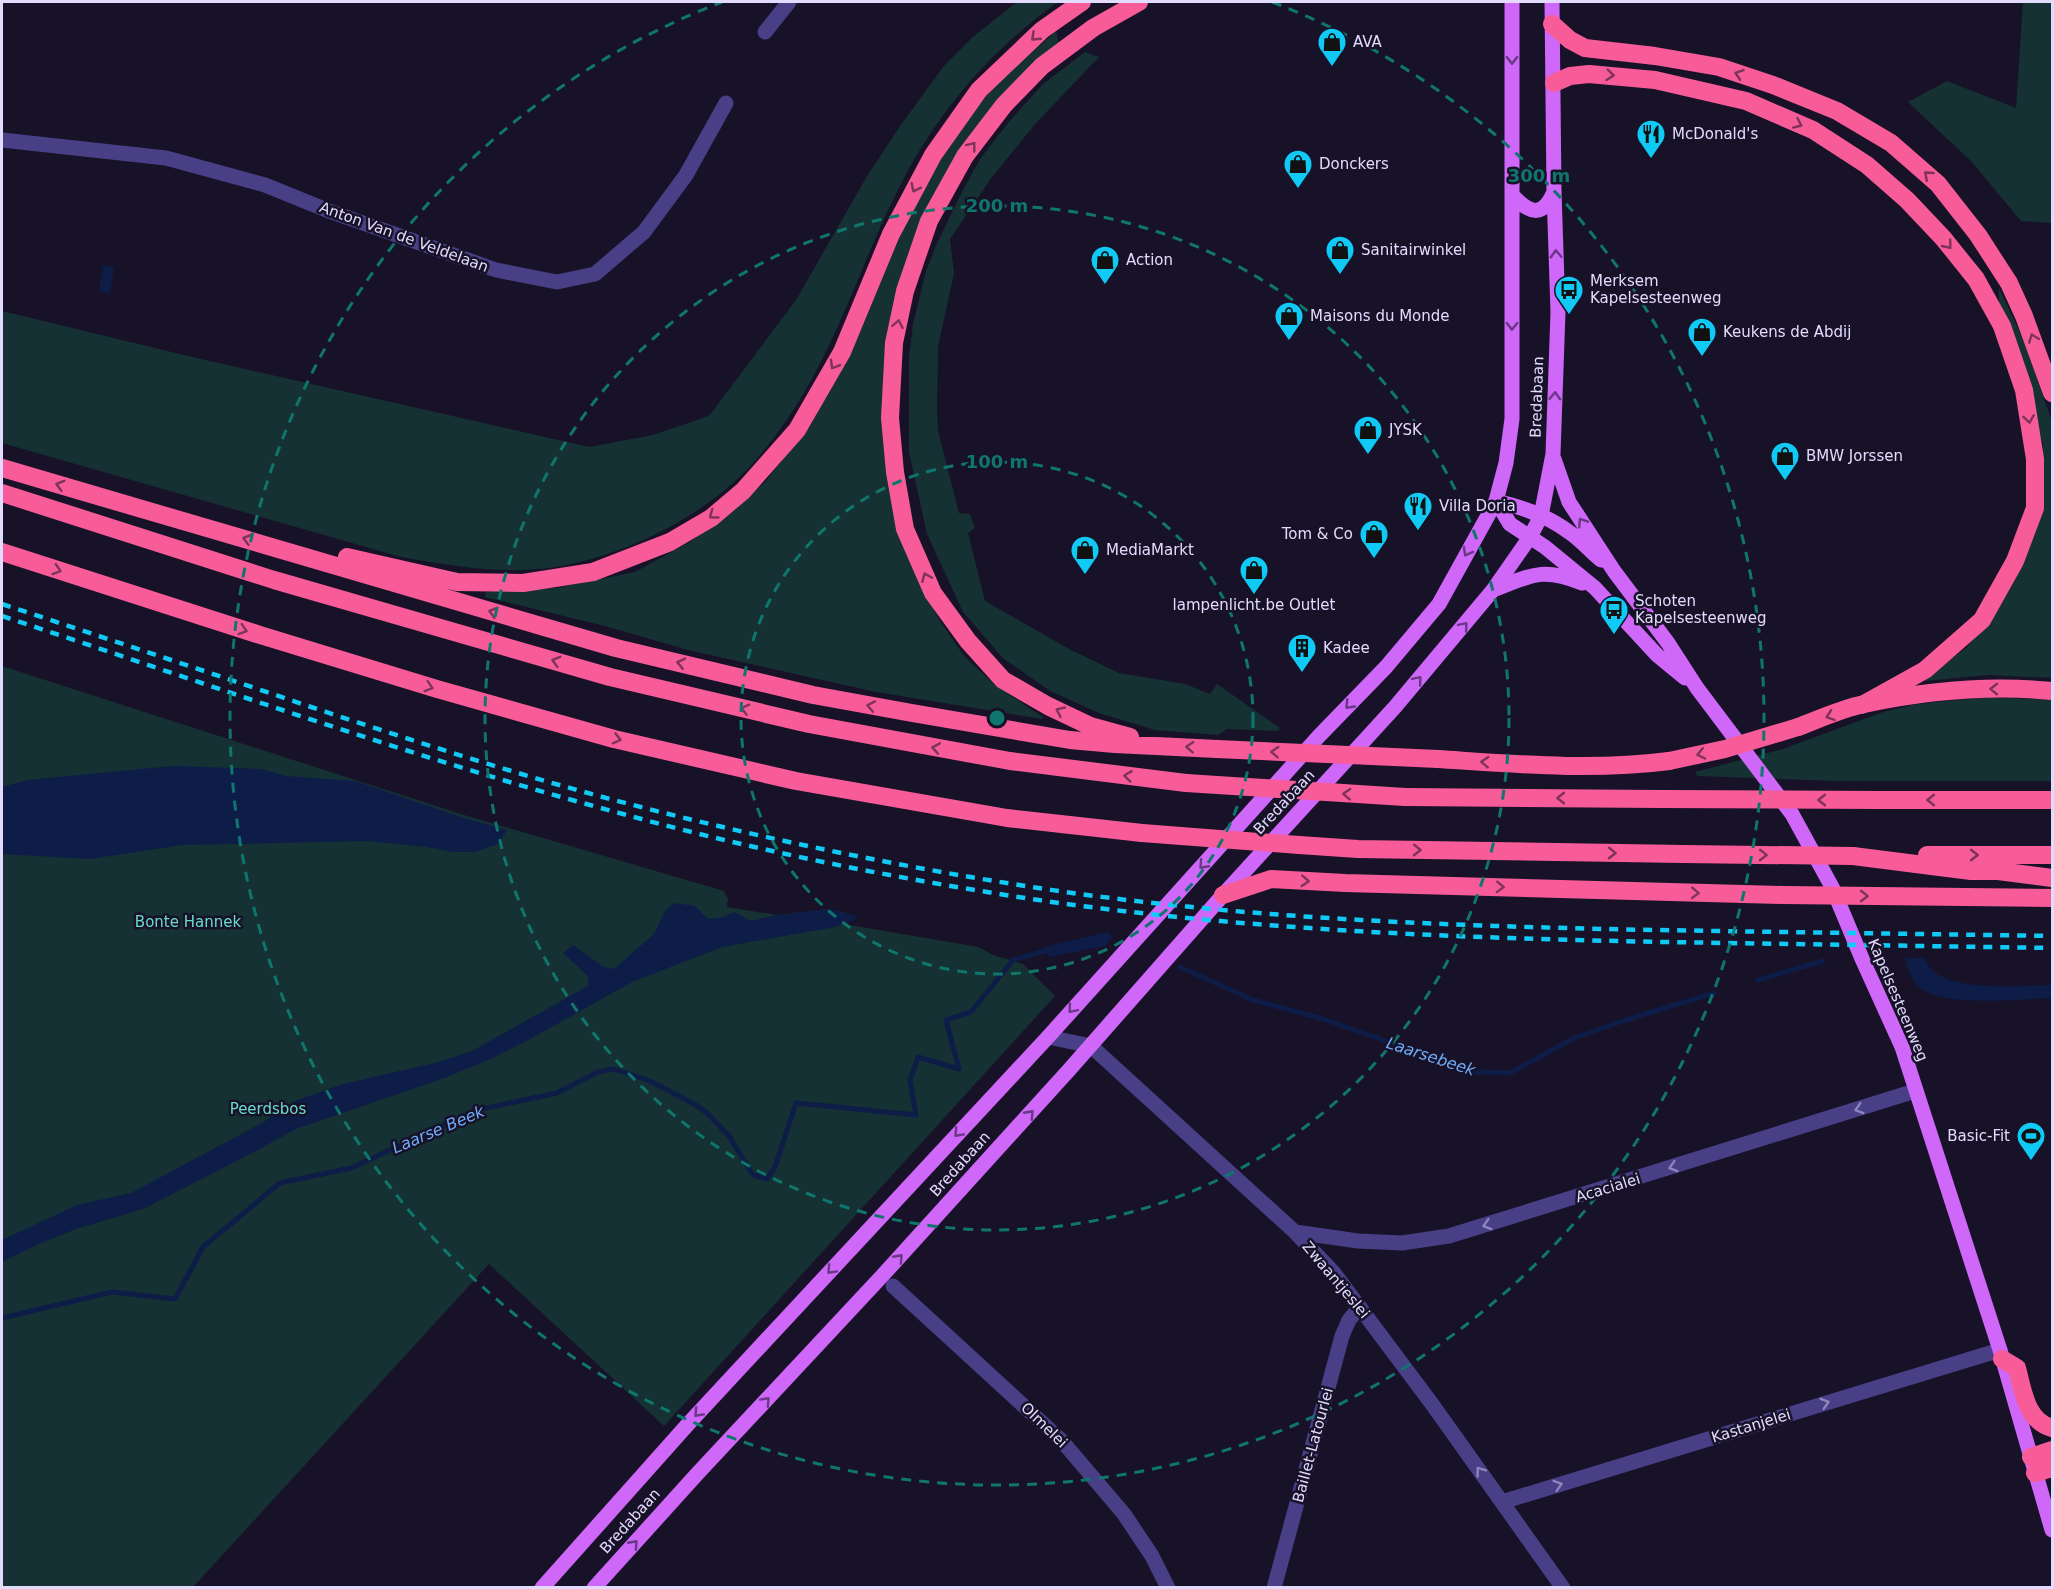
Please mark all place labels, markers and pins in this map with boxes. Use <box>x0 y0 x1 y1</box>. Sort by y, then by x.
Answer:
shop icon: AVA <box>1316 26 1348 68</box>
place label: AVA <box>1353 33 1383 51</box>
restaurant icon: McDonald's <box>1635 118 1667 160</box>
place label: McDonald's <box>1672 125 1758 143</box>
shop icon: Donckers <box>1282 148 1314 190</box>
place label: Donckers <box>1319 155 1389 173</box>
shop icon: Sanitairwinkel <box>1324 234 1356 276</box>
place label: Sanitairwinkel <box>1361 241 1466 259</box>
shop icon: Action <box>1089 244 1121 286</box>
place label: Action <box>1126 251 1173 269</box>
place label: Merksem Kapelsesteenweg <box>1590 272 1721 307</box>
bus stop icon: Merksem Kapelsesteenweg <box>1553 274 1585 316</box>
shop icon: Maisons du Monde <box>1273 300 1305 342</box>
place label: Maisons du Monde <box>1310 307 1450 325</box>
shop icon: Keukens de Abdij <box>1686 316 1718 358</box>
place label: Keukens de Abdij <box>1723 323 1851 341</box>
shop icon: JYSK <box>1352 414 1384 456</box>
place label: JYSK <box>1388 421 1423 439</box>
shop icon: BMW Jorssen <box>1769 440 1801 482</box>
place label: BMW Jorssen <box>1806 447 1903 465</box>
restaurant icon: Villa Doria <box>1402 490 1434 532</box>
place label: Villa Doria <box>1439 497 1516 515</box>
shop icon: Tom & Co <box>1358 518 1390 560</box>
place label: Tom & Co <box>1281 525 1353 543</box>
shop icon: MediaMarkt <box>1069 534 1101 576</box>
place label: MediaMarkt <box>1106 541 1194 559</box>
shop icon: lampenlicht.be Outlet <box>1238 554 1270 596</box>
place label: Schoten Kapelsesteenweg <box>1635 592 1766 627</box>
bus stop icon: Schoten Kapelsesteenweg <box>1598 594 1630 636</box>
place label: lampenlicht.be Outlet <box>1173 596 1336 614</box>
building icon: Kadee <box>1286 632 1318 674</box>
place label: Kadee <box>1323 639 1370 657</box>
centre of rings <box>987 708 1007 728</box>
sports icon: Basic-Fit <box>2015 1120 2047 1162</box>
place label: Basic-Fit <box>1947 1127 2010 1145</box>

